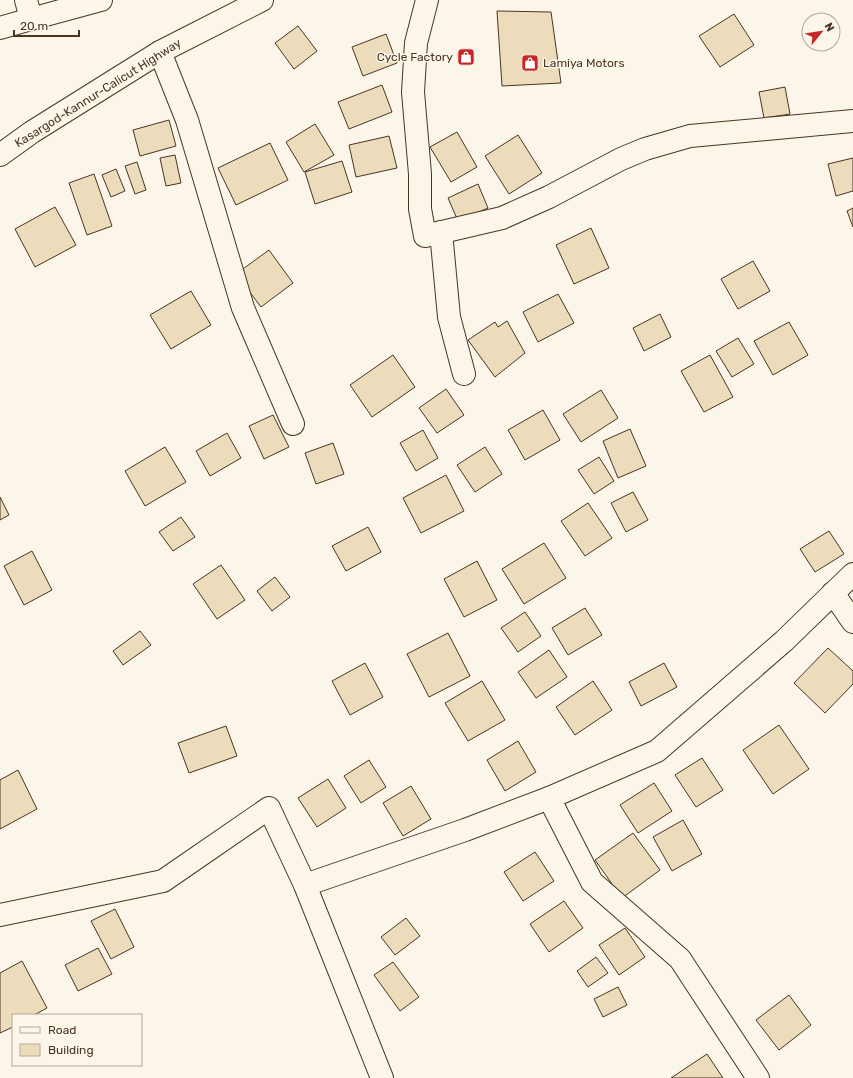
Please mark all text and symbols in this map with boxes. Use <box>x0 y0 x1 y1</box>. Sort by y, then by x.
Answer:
scale bar <box>14 12 79 38</box>
north arrow <box>801 12 841 52</box>
text: 20 m <box>20 19 48 33</box>
text: N <box>822 21 837 34</box>
street label: Kasargod-Kannur-Calicut Highway <box>12 36 184 150</box>
shop icon: Cycle Factory <box>456 47 476 67</box>
place label: Cycle Factory <box>377 50 453 64</box>
shop icon: Lamiya Motors <box>520 53 540 73</box>
place label: Lamiya Motors <box>543 56 625 70</box>
legend <box>12 1014 142 1066</box>
text: Road <box>48 1023 76 1037</box>
text: Building <box>48 1043 94 1057</box>

